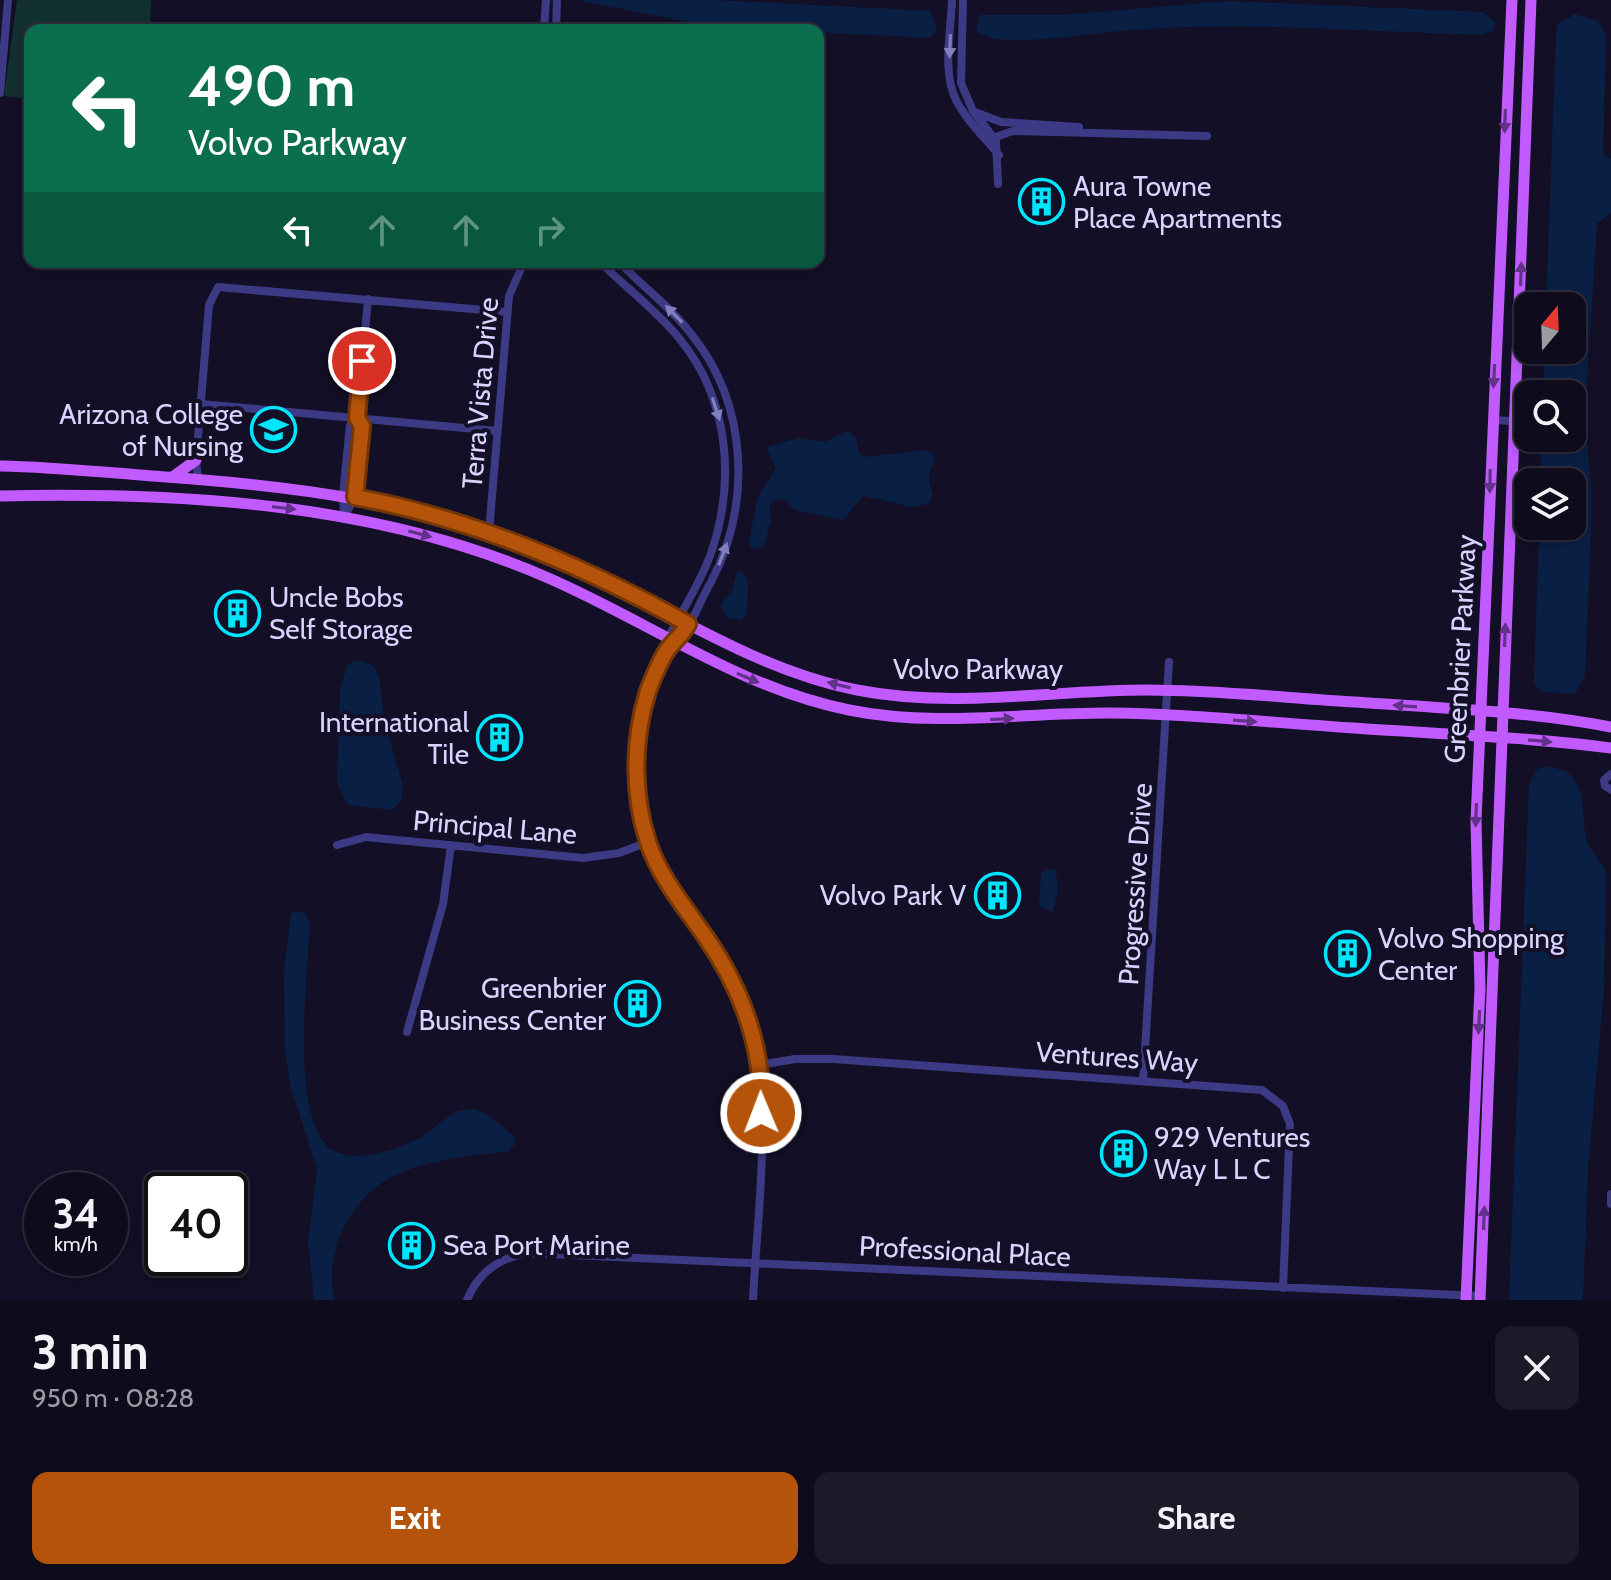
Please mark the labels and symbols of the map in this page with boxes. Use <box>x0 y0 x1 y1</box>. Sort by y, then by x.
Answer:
one-way arrow <box>944 34 957 59</box>
one-way arrow <box>1498 109 1511 134</box>
place label: Aura Towne Place Apartments <box>1073 169 1282 235</box>
building icon: Aura Towne Place Apartments <box>1018 178 1066 226</box>
one-way arrow <box>1514 261 1527 286</box>
north arrow <box>1514 292 1586 364</box>
street label: Terra Vista Drive <box>455 296 505 490</box>
one-way arrow <box>665 305 683 324</box>
pin <box>328 327 396 395</box>
one-way arrow <box>1487 364 1500 389</box>
place label: Arizona College of Nursing <box>59 397 244 463</box>
one-way arrow <box>710 397 722 421</box>
school or university icon: Arizona College of Nursing <box>250 406 298 454</box>
one-way arrow <box>1484 469 1497 494</box>
one-way arrow <box>272 502 297 515</box>
one-way arrow <box>408 528 433 540</box>
street label: Greenbrier Parkway <box>1437 534 1483 764</box>
one-way arrow <box>717 542 730 566</box>
place label: Uncle Bobs Self Storage <box>269 580 413 646</box>
building icon: Uncle Bobs Self Storage <box>214 589 262 637</box>
one-way arrow <box>1499 622 1512 647</box>
street label: Volvo Parkway <box>893 652 1063 686</box>
one-way arrow <box>736 671 759 684</box>
one-way arrow <box>827 679 852 691</box>
one-way arrow <box>1392 699 1417 712</box>
place label: International Tile <box>319 705 469 771</box>
one-way arrow <box>990 712 1015 725</box>
building icon: International Tile <box>476 714 524 762</box>
one-way arrow <box>1233 715 1258 728</box>
one-way arrow <box>1528 734 1553 747</box>
street label: Progressive Drive <box>1111 782 1159 986</box>
street label: Principal Lane <box>412 803 578 851</box>
one-way arrow <box>1470 803 1483 828</box>
building icon: Volvo Park V <box>973 871 1021 919</box>
place label: Volvo Park V <box>820 878 966 912</box>
place label: Volvo Shopping Center <box>1378 921 1565 987</box>
building icon: Volvo Shopping Center <box>1323 930 1371 978</box>
place label: Greenbrier Business Center <box>419 971 606 1037</box>
building icon: Greenbrier Business Center <box>613 980 661 1028</box>
one-way arrow <box>1472 1010 1485 1035</box>
street label: Ventures Way <box>1035 1034 1199 1080</box>
position arrow <box>719 1071 803 1155</box>
place label: 929 Ventures Way L L C <box>1154 1120 1310 1186</box>
building icon: 929 Ventures Way L L C <box>1099 1129 1147 1177</box>
speed limit sign: 40 <box>144 1172 248 1276</box>
one-way arrow <box>1478 1205 1491 1230</box>
building icon: Sea Port Marine <box>388 1221 436 1269</box>
place label: Sea Port Marine <box>443 1228 630 1262</box>
street label: Professional Place <box>858 1228 1072 1274</box>

